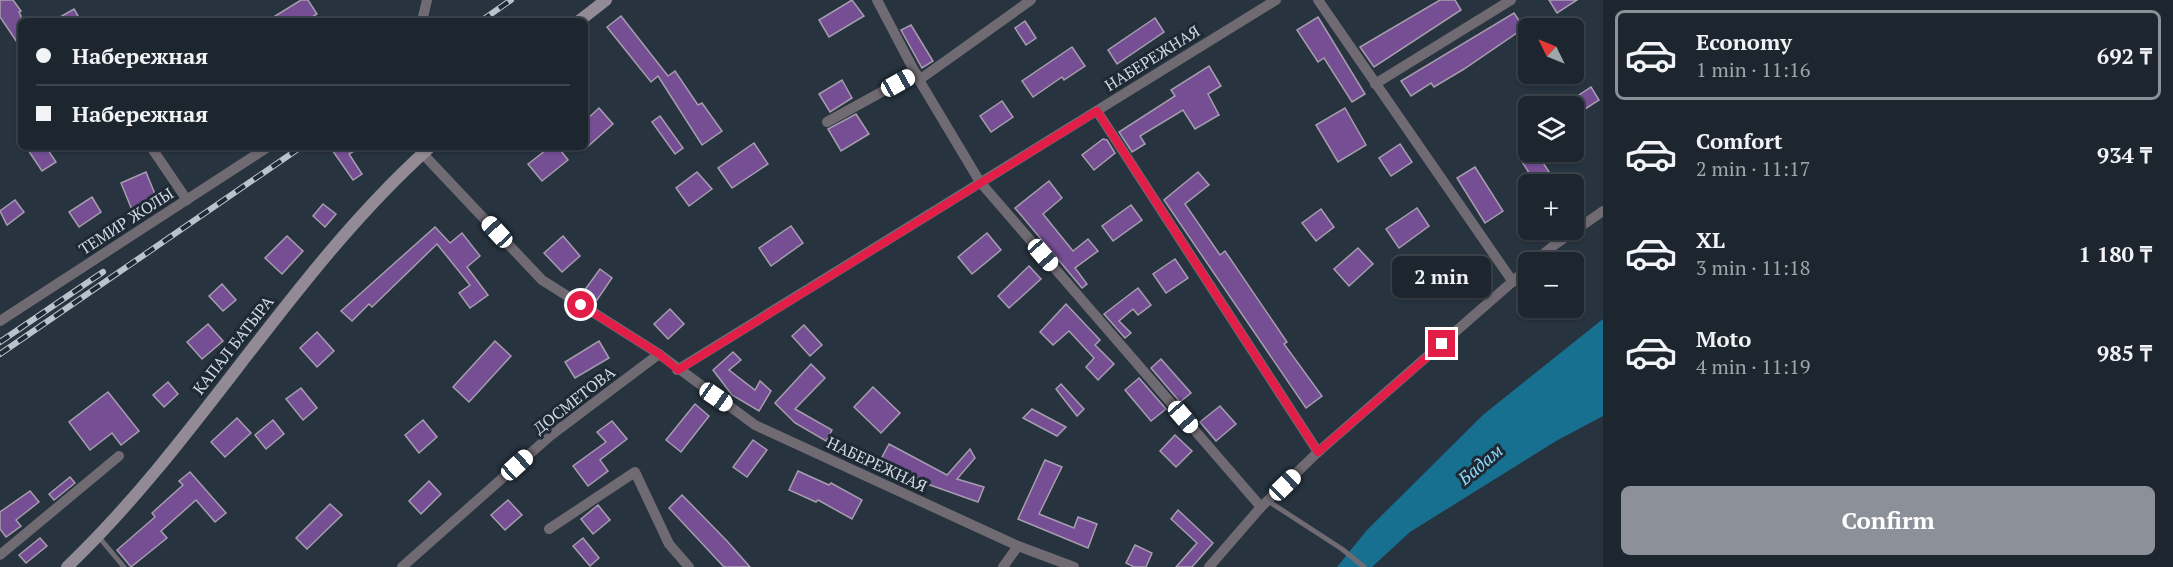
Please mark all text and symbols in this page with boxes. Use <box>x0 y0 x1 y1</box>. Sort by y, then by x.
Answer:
north arrow <box>1518 18 1584 84</box>
map controls <box>1518 18 1584 318</box>
street label: НАБЕРЕЖНАЯ <box>1100 20 1204 96</box>
text: Economy <box>1696 27 1792 56</box>
icon: car <box>1624 28 1678 82</box>
text: Набережная <box>72 41 208 70</box>
text: 692 ₸ <box>2097 41 2152 70</box>
text: 1 min · 11:16 <box>1696 56 1810 83</box>
car <box>878 66 918 100</box>
button: layers <box>1518 96 1584 162</box>
text: Набережная <box>72 99 208 128</box>
text: Comfort <box>1696 126 1782 155</box>
icon: car <box>1624 127 1678 181</box>
text: 934 ₸ <box>2097 140 2152 169</box>
text: 2 min · 11:17 <box>1696 155 1810 182</box>
button: + <box>1518 174 1584 240</box>
street label: ТЕМИР ЖОЛЫ <box>75 182 178 260</box>
car <box>478 213 516 251</box>
text: XL <box>1696 225 1725 254</box>
icon: car <box>1624 226 1678 280</box>
car <box>1024 236 1062 274</box>
text: 1 180 ₸ <box>2078 239 2152 268</box>
button: − <box>1518 252 1584 318</box>
text: 3 min · 11:18 <box>1696 254 1810 281</box>
callout: 2 min <box>1392 257 1492 299</box>
text: 2 min <box>1414 263 1469 290</box>
street label: КАПАЛ БАТЫРА <box>188 291 279 399</box>
route start <box>567 291 594 318</box>
text: Moto <box>1696 324 1751 353</box>
icon: car <box>1624 325 1678 379</box>
route end <box>1428 330 1455 357</box>
text: 985 ₸ <box>2097 338 2152 367</box>
text: 4 min · 11:19 <box>1696 353 1810 380</box>
street label: ДОСМЕТОВА <box>528 361 620 439</box>
car <box>696 379 736 415</box>
car <box>1164 398 1202 436</box>
street label: НАБЕРЕЖНАЯ <box>823 431 931 497</box>
water label: Бадам <box>1452 438 1507 490</box>
car <box>498 446 536 484</box>
car <box>1266 466 1304 504</box>
button: Confirm <box>1621 486 2155 555</box>

